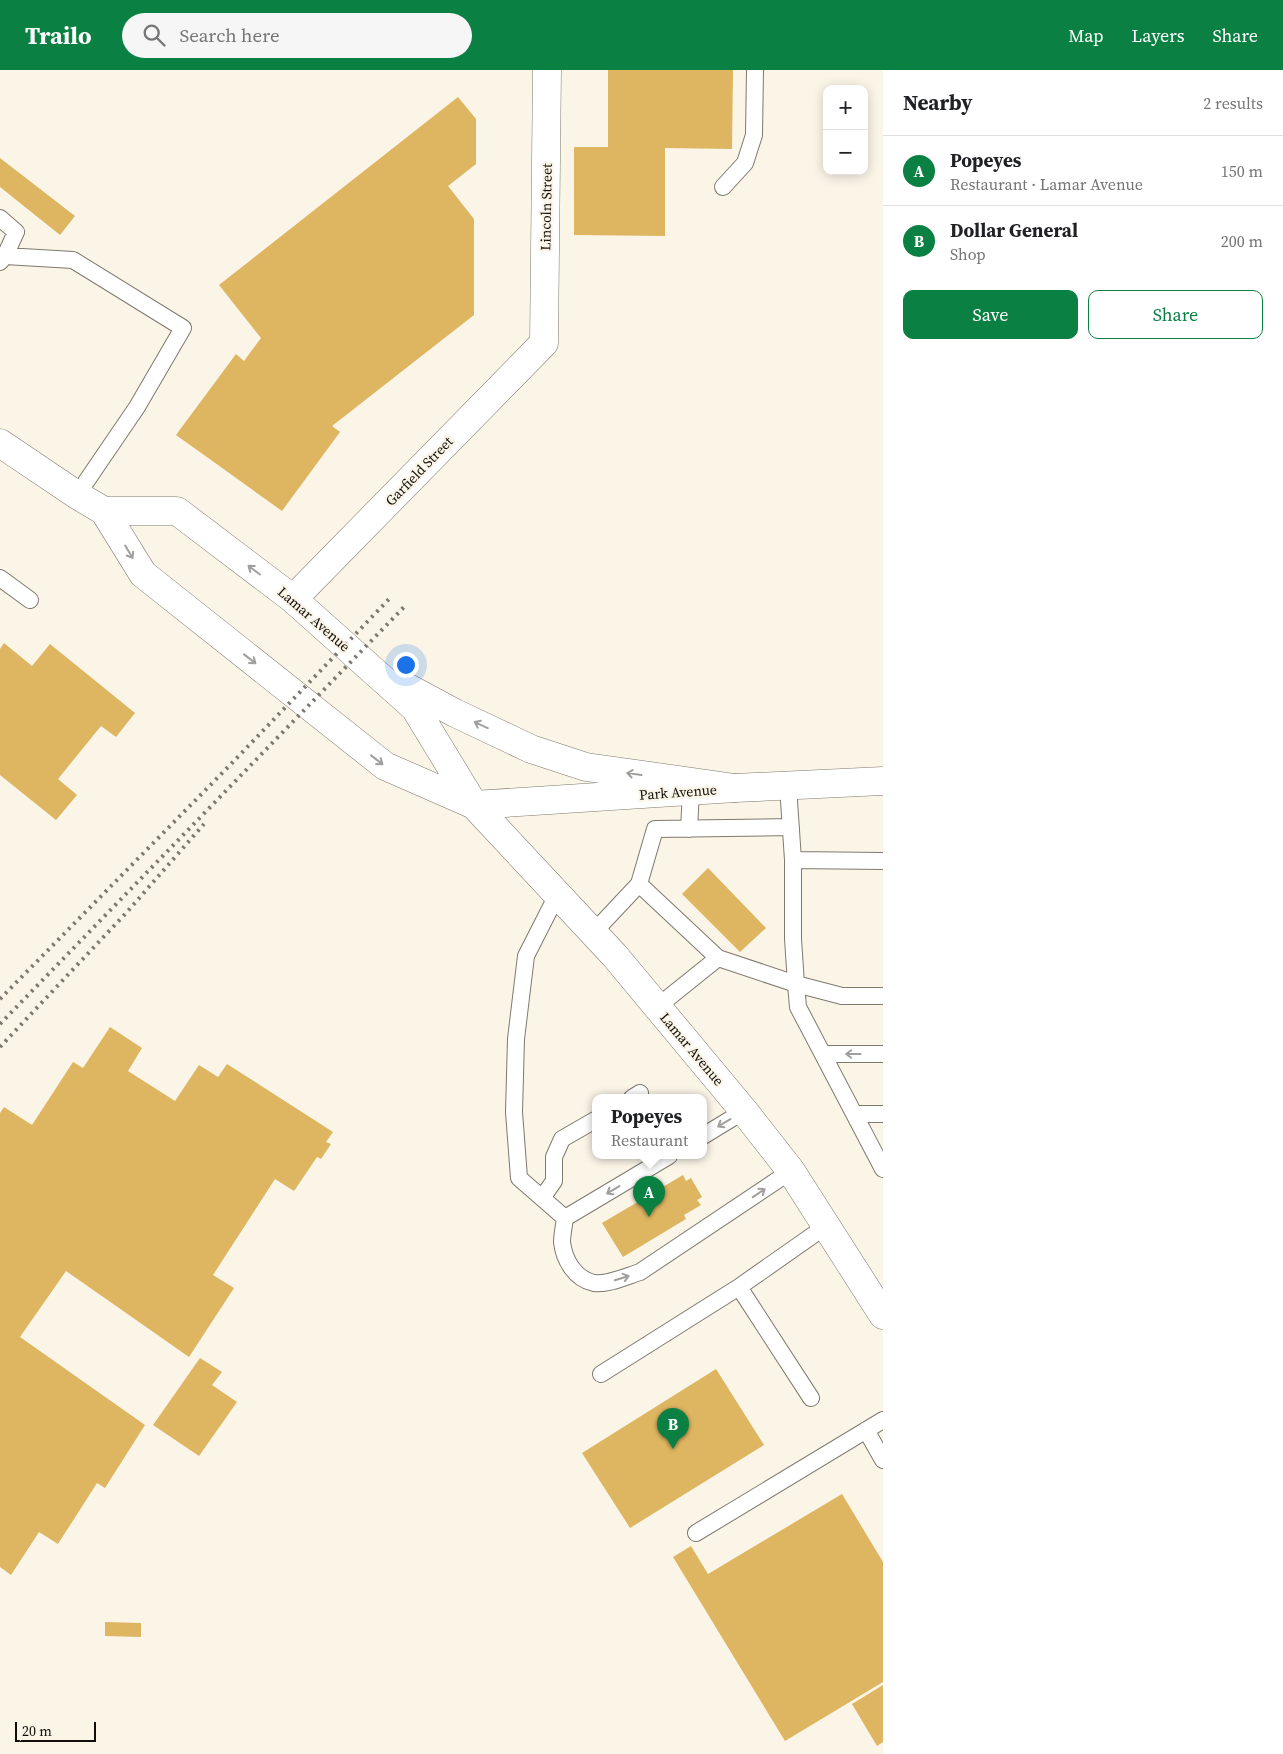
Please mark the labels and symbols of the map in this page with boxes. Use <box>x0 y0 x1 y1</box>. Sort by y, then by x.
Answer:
street label: Lincoln Street <box>535 163 557 251</box>
street label: Garfield Street <box>381 432 458 510</box>
one-way arrow <box>125 545 135 559</box>
one-way arrow <box>248 564 261 575</box>
street label: Lamar Avenue <box>273 582 355 656</box>
your location <box>393 652 419 678</box>
one-way arrow <box>243 654 256 665</box>
one-way arrow <box>474 720 489 729</box>
one-way arrow <box>370 755 383 766</box>
one-way arrow <box>627 769 643 779</box>
street label: Park Avenue <box>638 779 718 805</box>
street label: Lamar Avenue <box>655 1008 729 1090</box>
one-way arrow <box>845 1049 862 1059</box>
one-way arrow <box>717 1119 731 1129</box>
pin: A <box>633 1176 665 1217</box>
one-way arrow <box>606 1185 620 1195</box>
one-way arrow <box>752 1187 766 1198</box>
one-way arrow <box>613 1273 629 1282</box>
pin: B <box>657 1408 689 1449</box>
scale bar <box>15 1719 96 1742</box>

